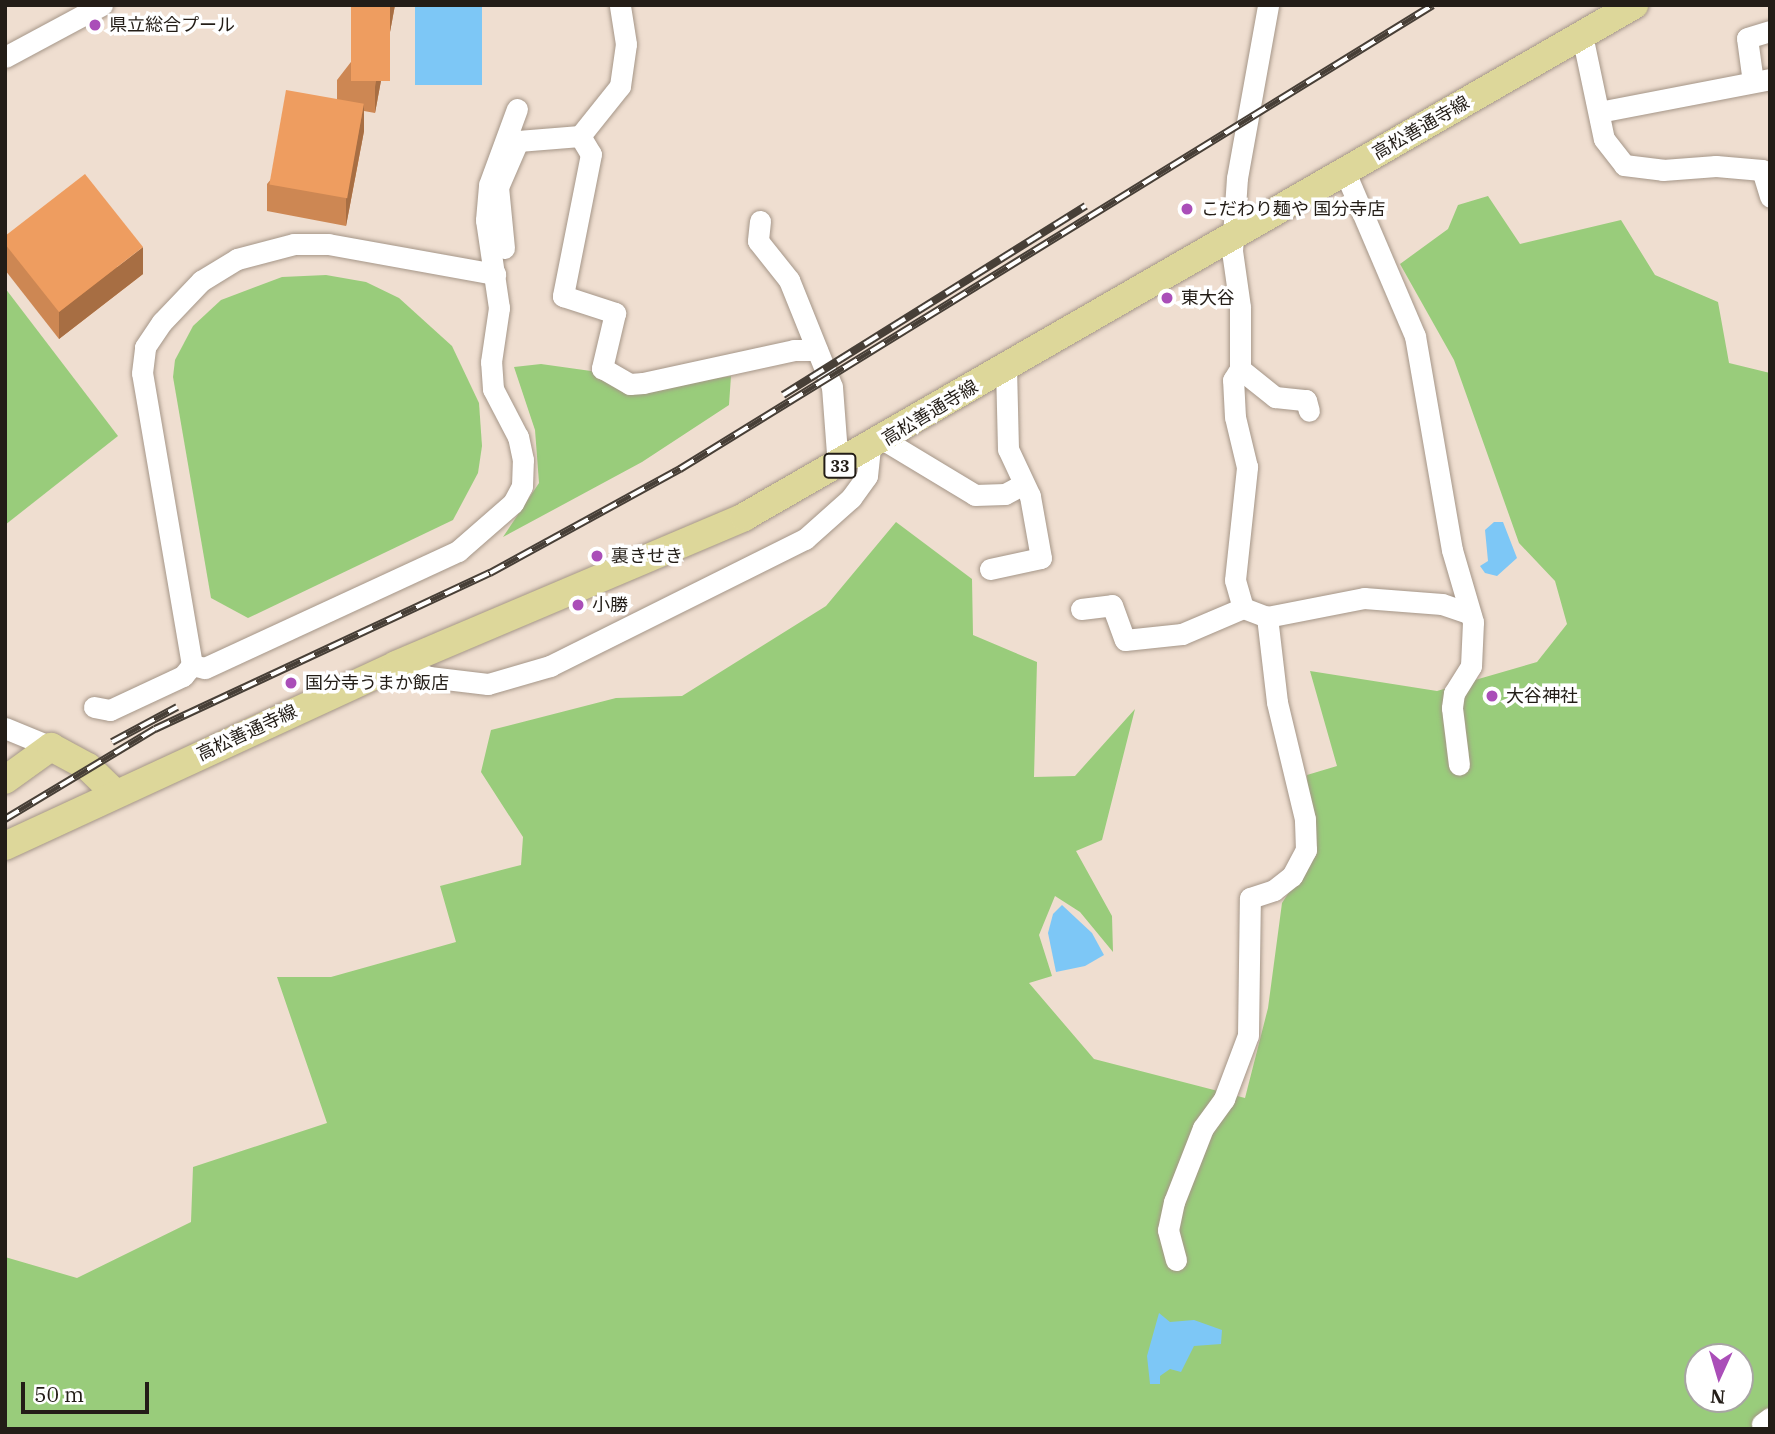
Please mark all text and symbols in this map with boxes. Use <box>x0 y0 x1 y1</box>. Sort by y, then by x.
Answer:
place label: 県立総合プール <box>109 14 235 36</box>
marker: 県立総合プール <box>87 17 103 33</box>
street label: 高松善通寺線 <box>1369 92 1473 164</box>
place label: こだわり麺や 国分寺店 <box>1201 198 1385 220</box>
marker: こだわり麺や 国分寺店 <box>1179 201 1195 217</box>
place label: 東大谷 <box>1181 287 1235 309</box>
marker: 東大谷 <box>1159 290 1175 306</box>
street label: 高松善通寺線 <box>878 376 982 450</box>
road number: 33 <box>822 453 858 478</box>
place label: 裏きせき <box>611 545 683 567</box>
marker: 裏きせき <box>589 548 605 564</box>
place label: 小勝 <box>592 594 628 616</box>
marker: 小勝 <box>570 597 586 613</box>
place label: 国分寺うまか飯店 <box>305 672 449 694</box>
marker: 国分寺うまか飯店 <box>283 675 299 691</box>
place label: 大谷神社 <box>1506 685 1578 707</box>
marker: 大谷神社 <box>1484 688 1500 704</box>
street label: 高松善通寺線 <box>193 700 301 766</box>
north arrow <box>1684 1343 1754 1413</box>
scale bar <box>24 1368 152 1412</box>
text: 50 m <box>34 1380 84 1408</box>
text: N <box>1709 1384 1726 1409</box>

